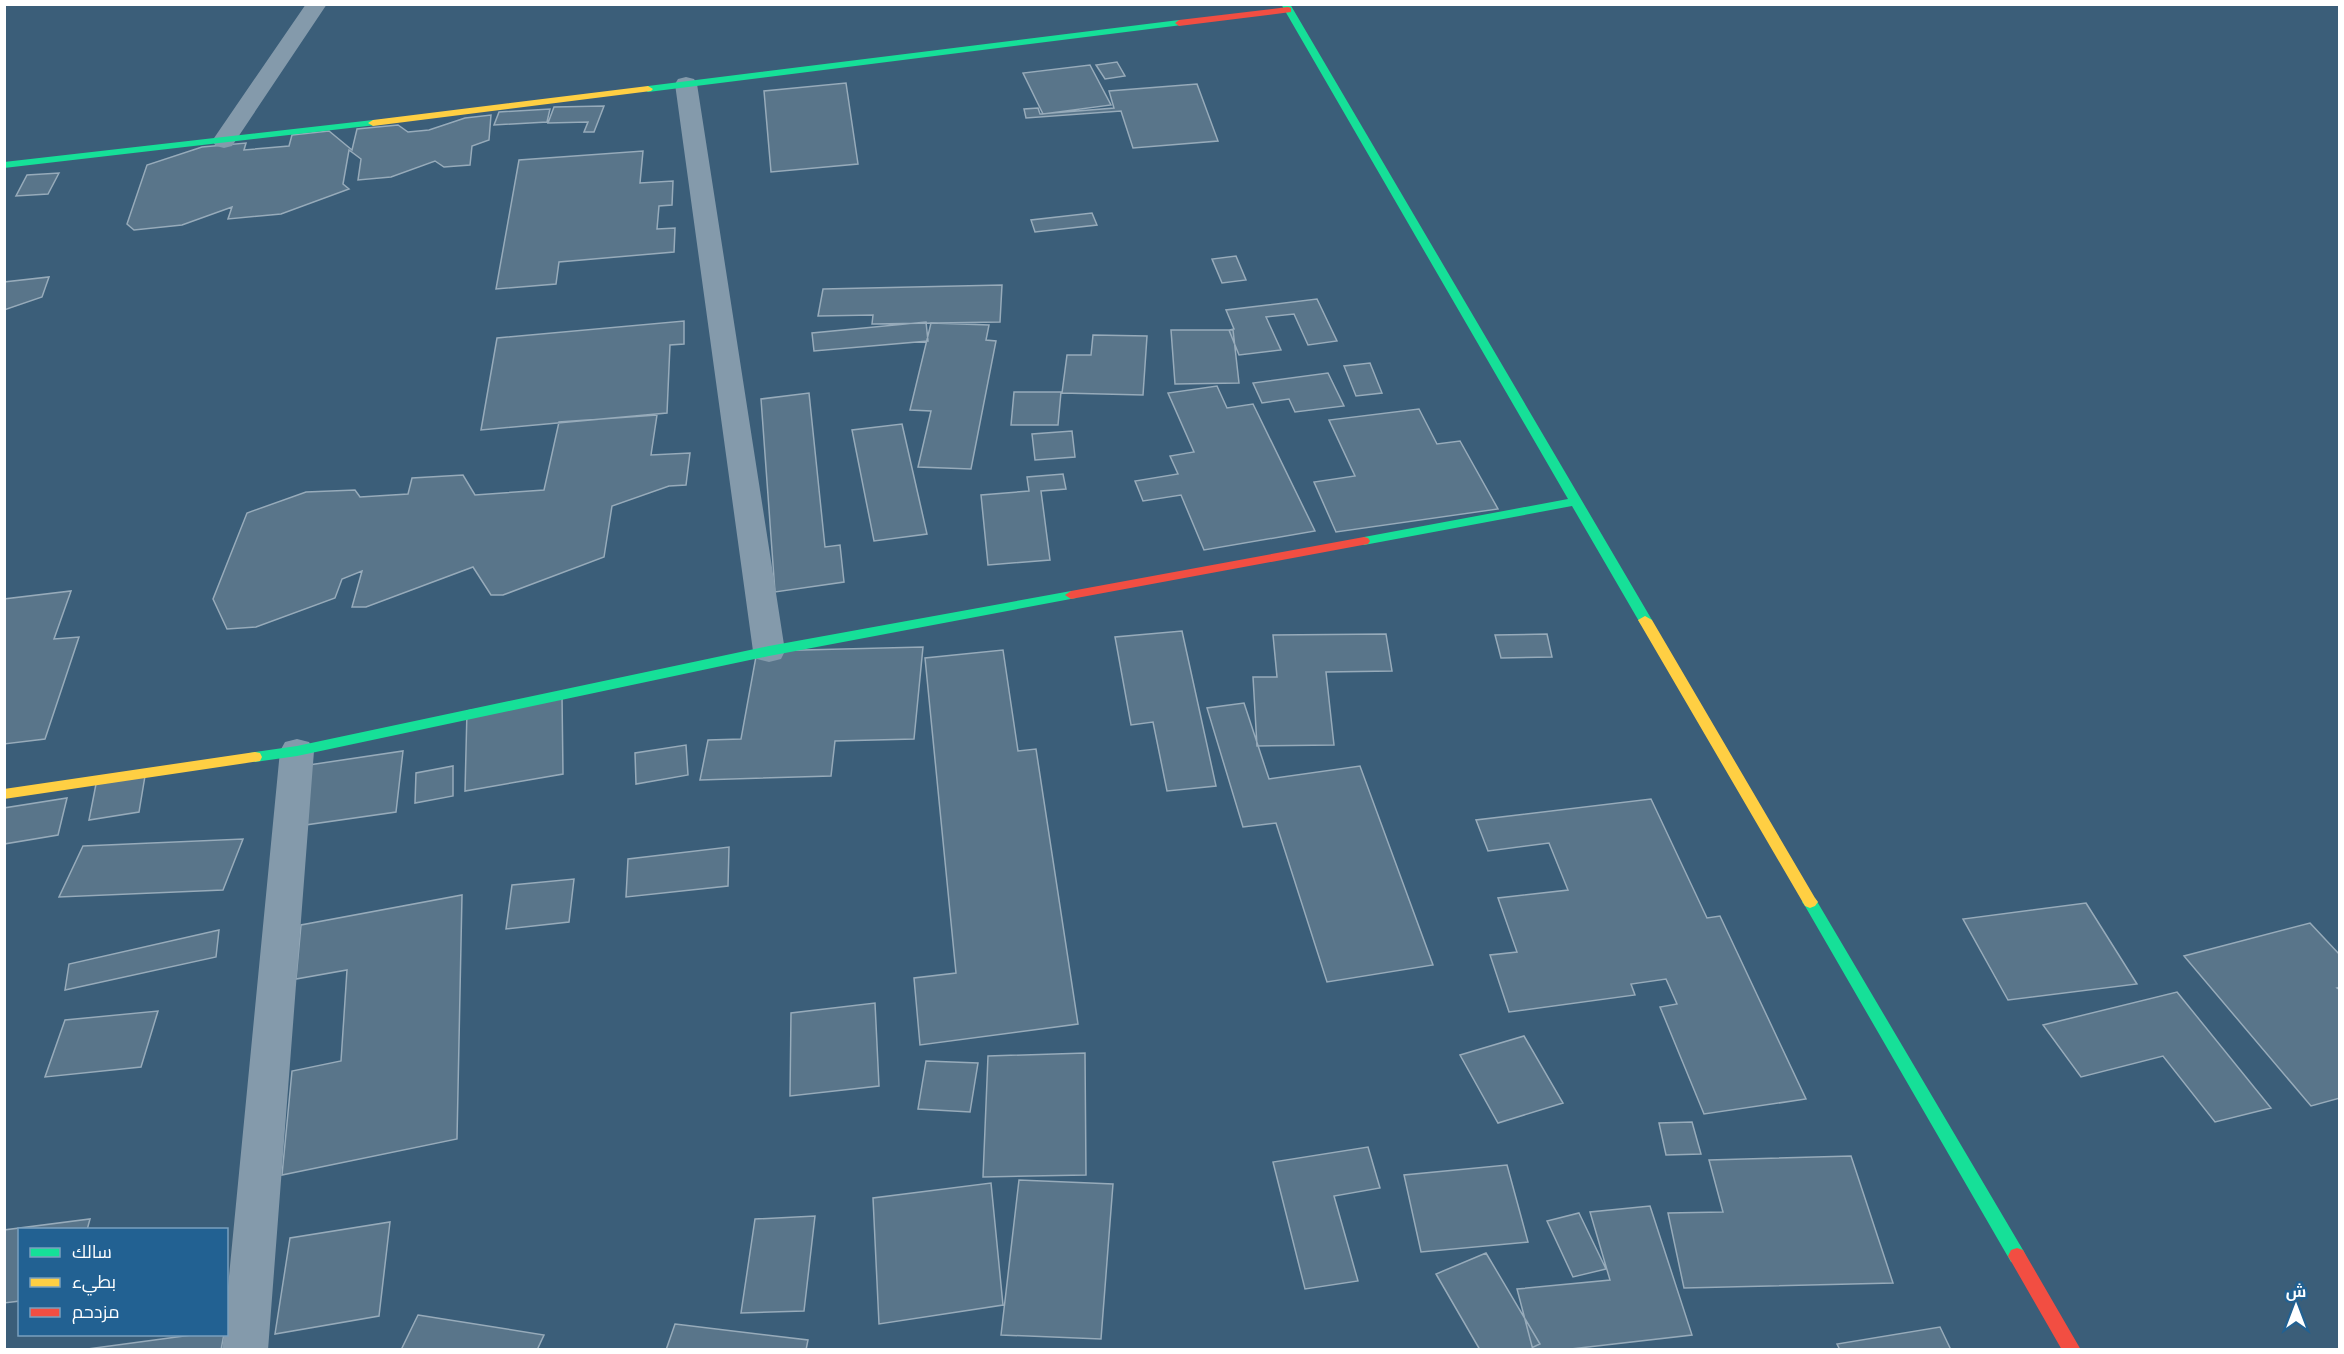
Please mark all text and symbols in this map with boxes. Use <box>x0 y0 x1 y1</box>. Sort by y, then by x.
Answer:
legend <box>18 1228 228 1336</box>
text: سالك <box>72 1241 112 1263</box>
text: بطيء <box>72 1271 116 1296</box>
north arrow <box>2266 1276 2326 1336</box>
text: ش <box>2286 1282 2306 1301</box>
text: مزدحم <box>72 1301 120 1324</box>

